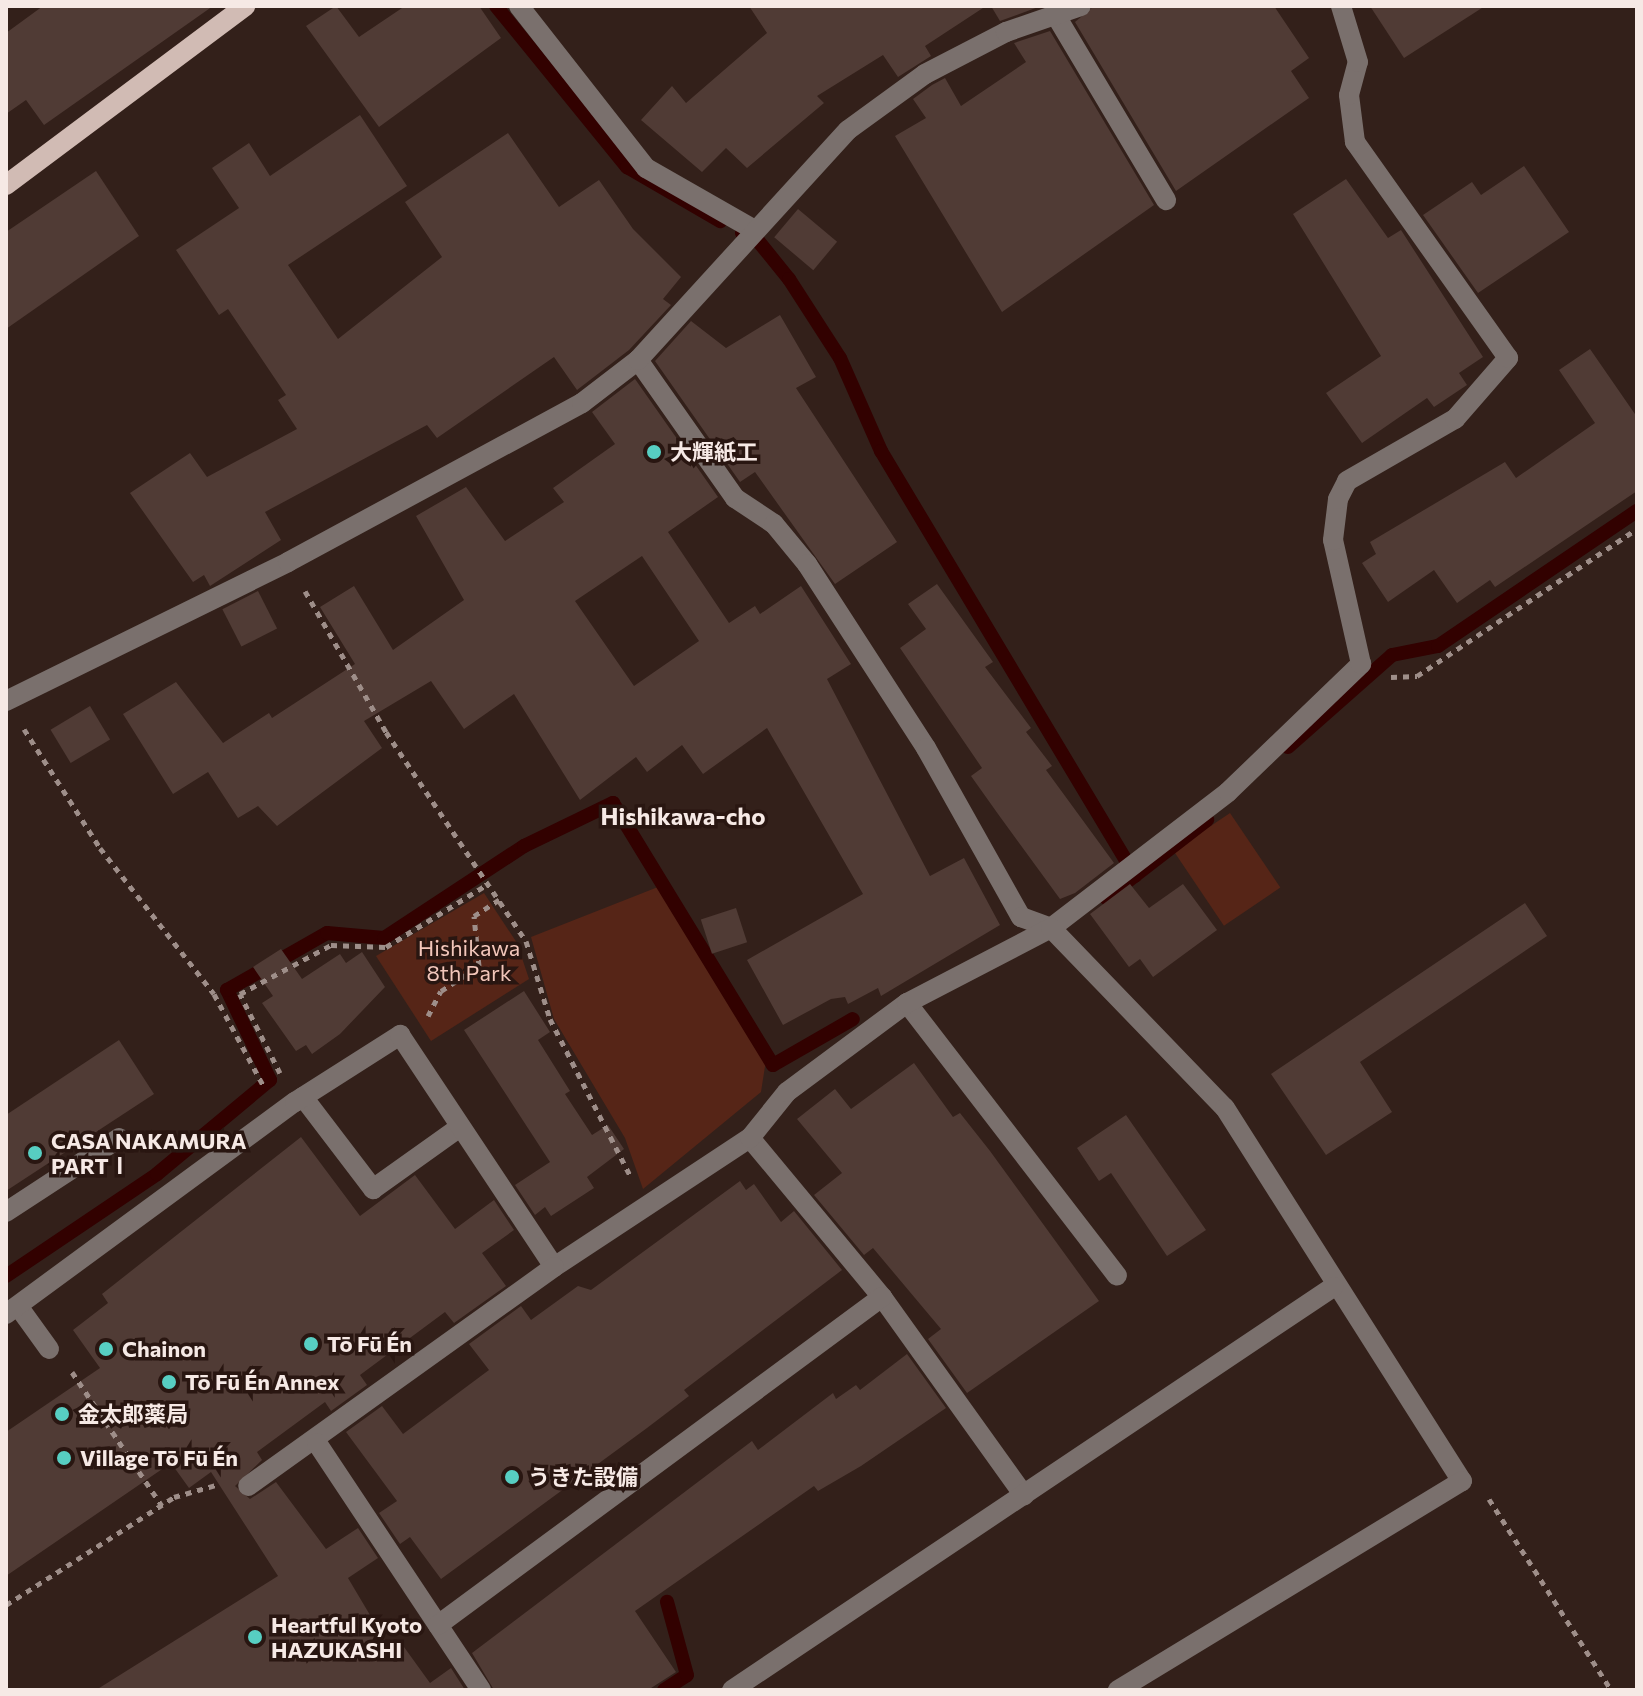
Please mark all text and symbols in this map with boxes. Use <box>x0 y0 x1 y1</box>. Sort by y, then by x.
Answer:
place label: 大輝紙工 <box>670 439 758 465</box>
marker: 大輝紙工 <box>645 443 663 461</box>
district label: Hishikawa-cho <box>601 802 765 830</box>
park label: Hishikawa 8th Park <box>418 934 520 986</box>
place label: CASA NAKAMURA PARTⅠ <box>51 1127 247 1178</box>
marker: CASA NAKAMURA PARTⅠ <box>26 1144 44 1162</box>
place label: Tō Fū Én <box>327 1331 412 1357</box>
marker: Tō Fū Én <box>302 1335 320 1353</box>
place label: Chainon <box>122 1336 206 1362</box>
marker: Chainon <box>97 1340 115 1358</box>
place label: Tō Fū Én Annex <box>185 1369 340 1395</box>
marker: Tō Fū Én Annex <box>160 1373 178 1391</box>
place label: 金太郎薬局 <box>78 1401 188 1427</box>
marker: 金太郎薬局 <box>53 1405 71 1423</box>
place label: Village Tō Fū Én <box>80 1445 238 1471</box>
marker: Village Tō Fū Én <box>55 1449 73 1467</box>
place label: うきた設備 <box>528 1464 638 1490</box>
marker: うきた設備 <box>503 1468 521 1486</box>
place label: Heartful Kyoto HAZUKASHI <box>271 1611 422 1662</box>
marker: Heartful Kyoto HAZUKASHI <box>246 1628 264 1646</box>

